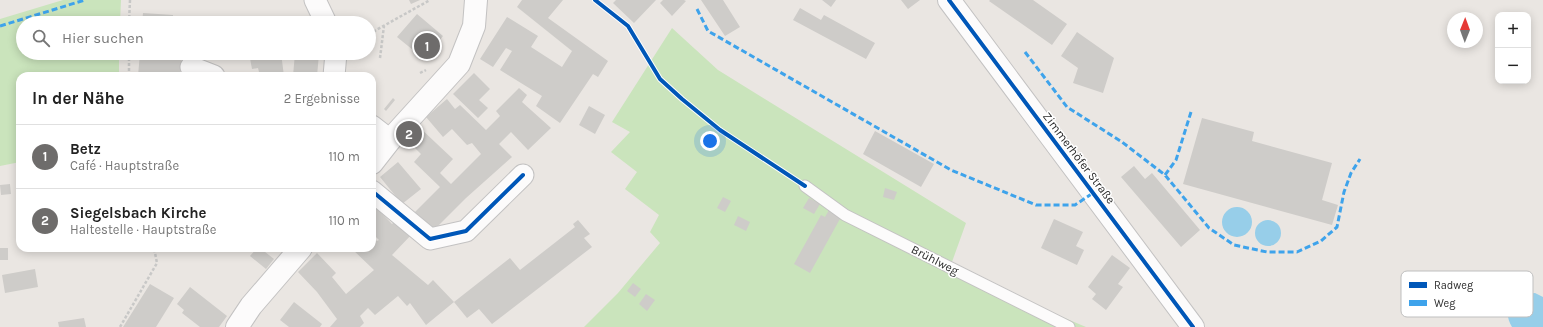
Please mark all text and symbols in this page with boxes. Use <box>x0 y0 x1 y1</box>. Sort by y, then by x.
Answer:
north arrow <box>1447 12 1483 48</box>
map controls <box>1495 12 1531 84</box>
button: + <box>1495 12 1531 48</box>
search box <box>16 16 376 60</box>
icon: search <box>30 27 52 49</box>
text: Hier suchen <box>62 29 144 47</box>
pin: 1 <box>414 31 440 61</box>
button: − <box>1495 48 1531 84</box>
text: In der Nähe <box>32 88 124 108</box>
text: 2 Ergebnisse <box>284 91 360 106</box>
street label: Zimmerhöfer Straße <box>1040 109 1118 207</box>
pin: 2 <box>396 119 422 149</box>
your location <box>700 131 720 151</box>
text: Betz <box>70 140 101 158</box>
text: 1 <box>43 149 47 164</box>
text: 110 m <box>328 149 360 164</box>
text: Café · Hauptstraße <box>70 158 179 173</box>
text: Siegelsbach Kirche <box>70 204 207 222</box>
text: 2 <box>41 213 49 228</box>
text: 110 m <box>328 213 360 228</box>
text: Haltestelle · Hauptstraße <box>70 222 216 237</box>
street label: Brühlweg <box>909 242 961 278</box>
legend <box>1401 271 1533 317</box>
text: Radweg <box>1434 279 1474 292</box>
text: Weg <box>1434 297 1456 310</box>

